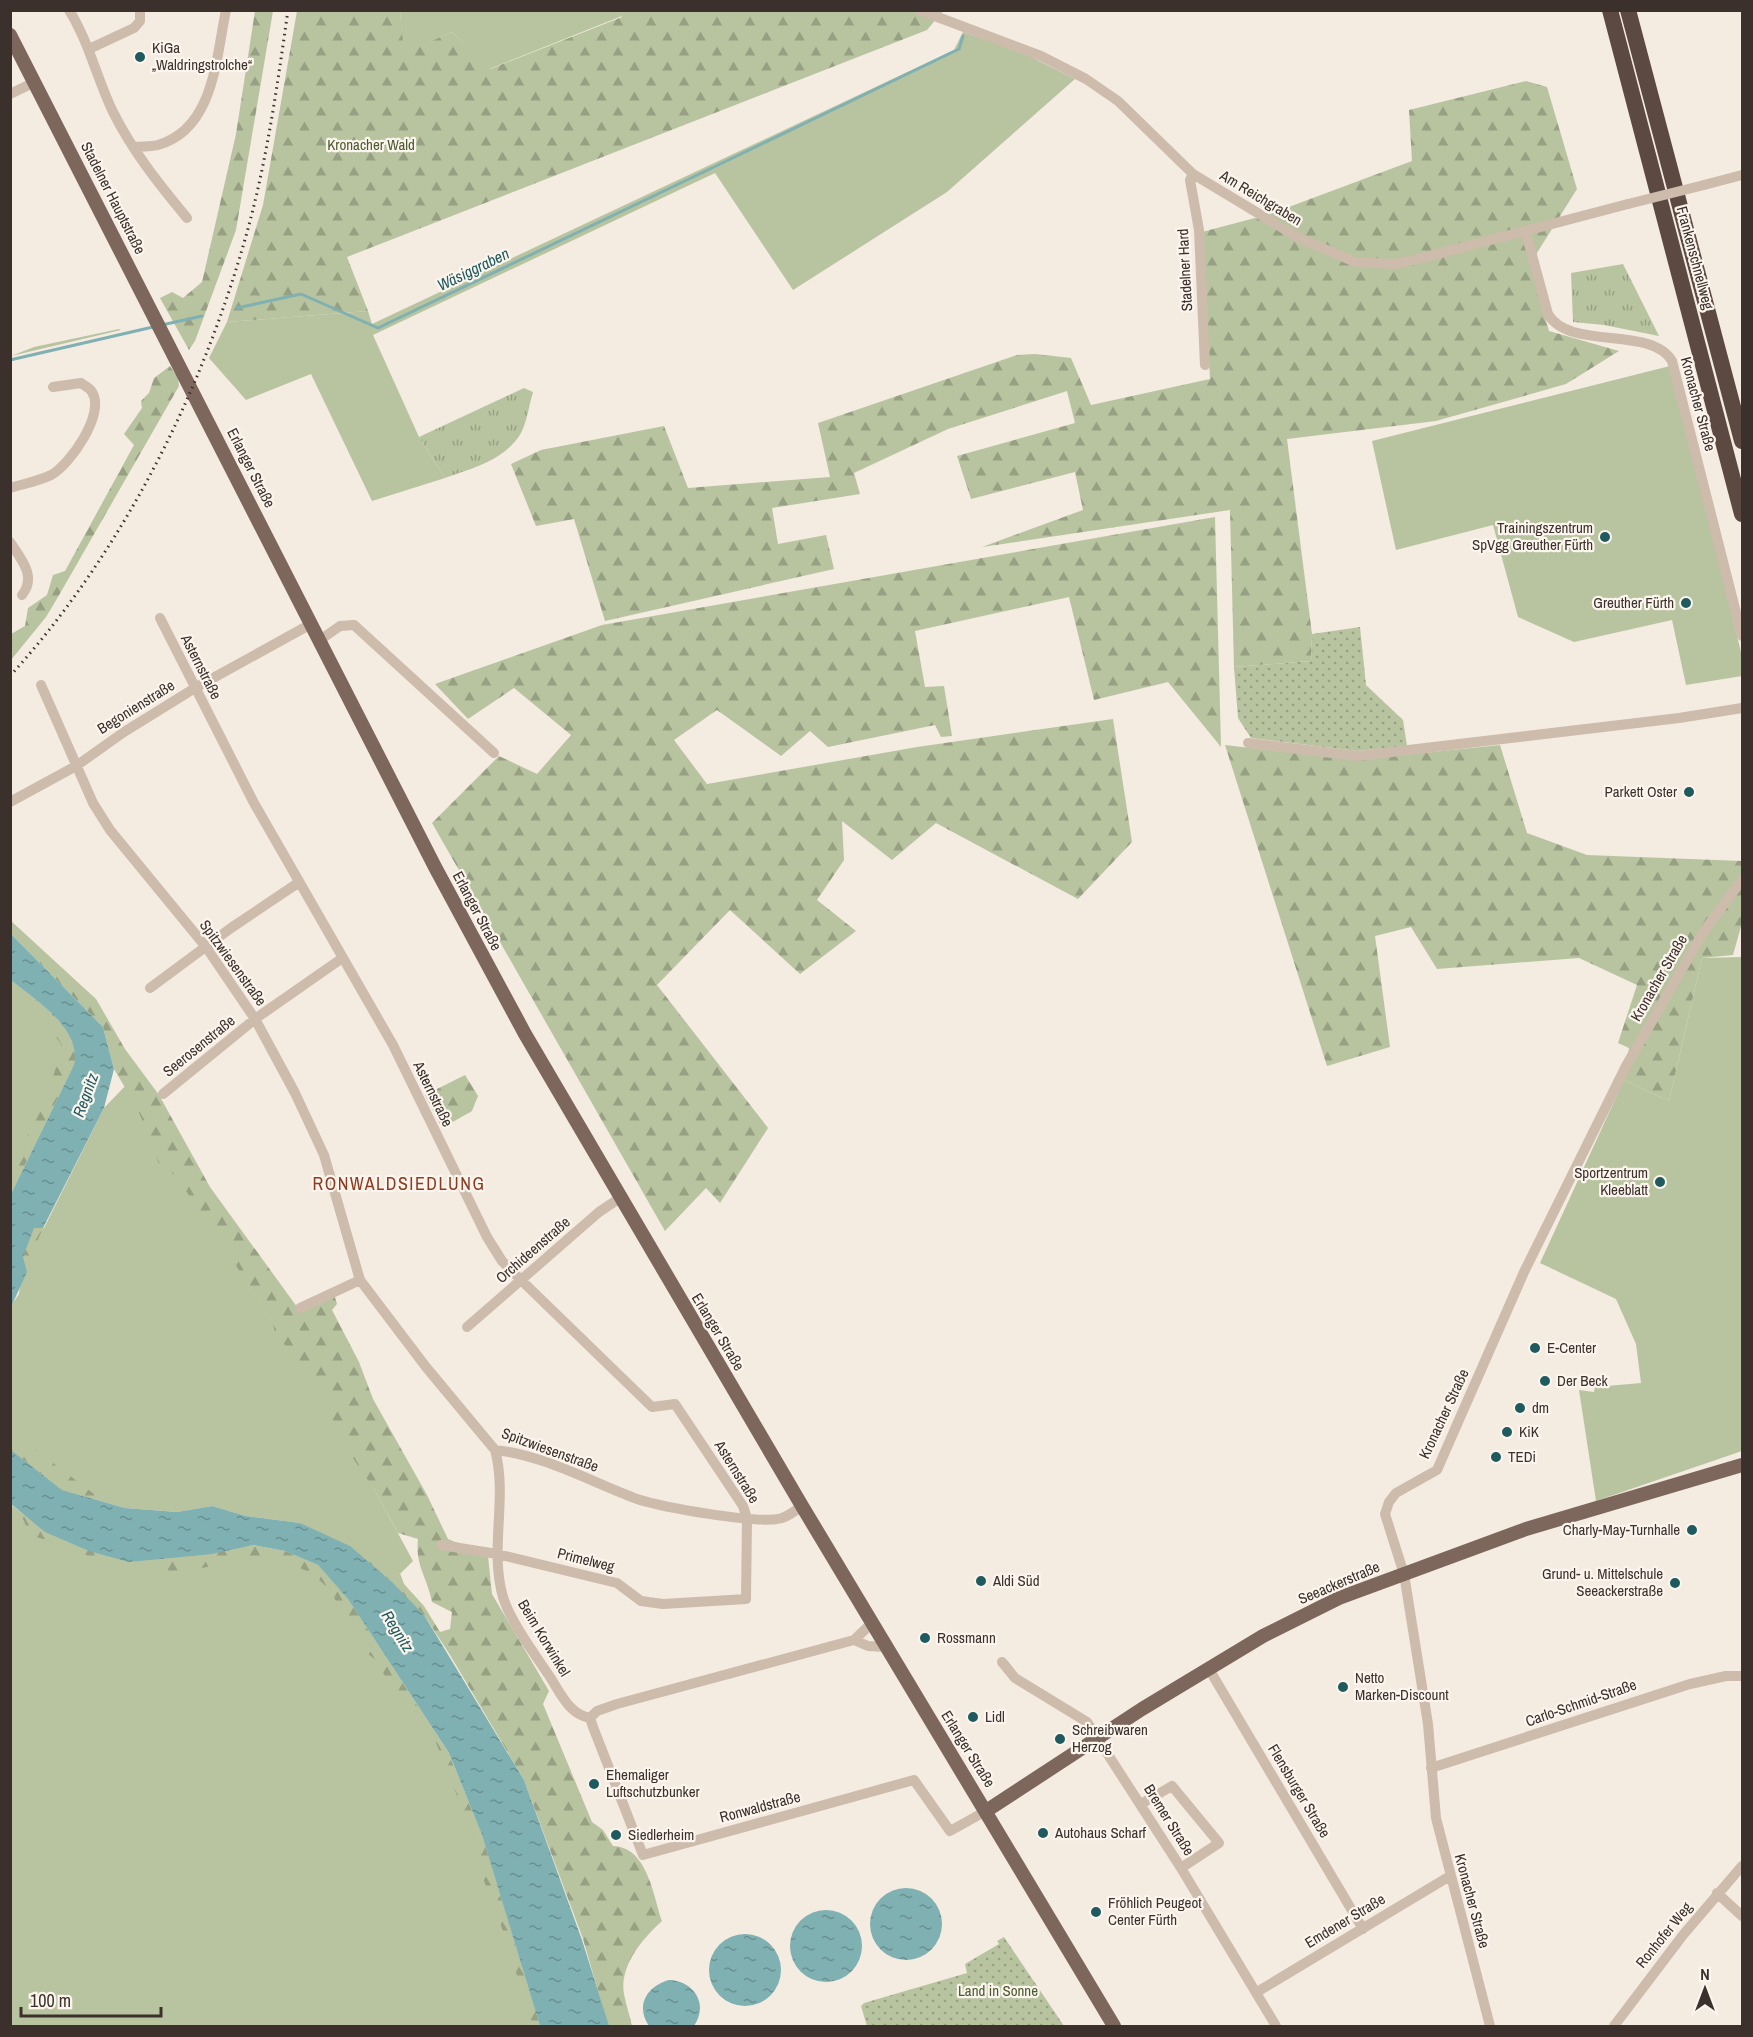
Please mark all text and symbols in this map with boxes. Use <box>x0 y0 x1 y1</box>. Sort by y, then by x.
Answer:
place label: KiGa „Waldringstrolche“ <box>152 37 252 75</box>
marker: KiGa „Waldringstrolche“ <box>133 50 147 64</box>
park label: Kronacher Wald <box>327 134 415 155</box>
street label: Stadelner Hauptstraße <box>76 138 151 258</box>
street label: Am Reichgraben <box>1215 164 1306 230</box>
street label: Frankenschnellweg <box>1672 204 1719 312</box>
street label: Stadelner Hard <box>1172 228 1197 312</box>
water label: Wäsiggraben <box>433 242 513 296</box>
street label: Kronacher Straße <box>1676 354 1721 454</box>
street label: Erlanger Straße <box>222 424 281 511</box>
place label: Trainingszentrum SpVgg Greuther Fürth <box>1472 517 1593 555</box>
marker: Trainingszentrum SpVgg Greuther Fürth <box>1598 530 1612 544</box>
place label: Greuther Fürth <box>1593 592 1674 613</box>
marker: Greuther Fürth <box>1679 596 1693 610</box>
street label: Asternstraße <box>176 630 227 703</box>
street label: Begonienstraße <box>93 674 179 739</box>
place label: Parkett Oster <box>1605 781 1677 802</box>
marker: Parkett Oster <box>1682 785 1696 799</box>
street label: Erlanger Straße <box>448 868 507 954</box>
street label: Spitzwiesenstraße <box>195 915 272 1010</box>
street label: Kronacher Straße <box>1625 930 1692 1025</box>
street label: Seerosenstraße <box>158 1010 239 1081</box>
street label: Asternstraße <box>408 1057 458 1130</box>
water label: Regnitz <box>67 1070 103 1120</box>
place label: Sportzentrum Kleeblatt <box>1574 1162 1649 1200</box>
district label: RONWALDSIEDLUNG <box>313 1171 485 1196</box>
marker: Sportzentrum Kleeblatt <box>1653 1175 1667 1189</box>
street label: Orchideenstraße <box>491 1211 575 1288</box>
street label: Erlanger Straße <box>687 1289 750 1374</box>
place label: E-Center <box>1547 1337 1596 1358</box>
marker: E-Center <box>1528 1341 1542 1355</box>
street label: Kronacher Straße <box>1414 1365 1474 1462</box>
place label: Der Beck <box>1557 1370 1608 1391</box>
marker: Der Beck <box>1538 1374 1552 1388</box>
place label: dm <box>1532 1397 1549 1418</box>
marker: dm <box>1513 1401 1527 1415</box>
place label: KiK <box>1519 1421 1540 1442</box>
street label: Spitzwiesenstraße <box>499 1422 602 1477</box>
marker: KiK <box>1500 1425 1514 1439</box>
street label: Asternstraße <box>709 1435 765 1507</box>
place label: TEDi <box>1508 1446 1536 1467</box>
marker: TEDi <box>1489 1450 1503 1464</box>
place label: Charly-May-Turnhalle <box>1563 1519 1680 1540</box>
marker: Charly-May-Turnhalle <box>1685 1523 1699 1537</box>
street label: Primelweg <box>555 1542 617 1577</box>
street label: Seeackerstraße <box>1295 1556 1383 1609</box>
place label: Grund- u. Mittelschule Seeackerstraße <box>1542 1563 1663 1601</box>
place label: Aldi Süd <box>992 1570 1040 1591</box>
marker: Aldi Süd <box>974 1574 988 1588</box>
marker: Grund- u. Mittelschule Seeackerstraße <box>1668 1576 1682 1590</box>
street label: Beim Korwinkel <box>513 1595 576 1680</box>
water label: Regnitz <box>377 1606 420 1656</box>
place label: Rossmann <box>937 1627 996 1648</box>
marker: Rossmann <box>918 1631 932 1645</box>
place label: Netto Marken-Discount <box>1355 1667 1449 1705</box>
street label: Carlo-Schmid-Straße <box>1522 1674 1639 1731</box>
marker: Netto Marken-Discount <box>1336 1680 1350 1694</box>
street label: Erlanger Straße <box>937 1706 1000 1791</box>
place label: Lidl <box>985 1706 1005 1727</box>
marker: Lidl <box>966 1710 980 1724</box>
place label: Schreibwaren Herzog <box>1072 1719 1148 1757</box>
marker: Schreibwaren Herzog <box>1053 1732 1067 1746</box>
street label: Flensburger Straße <box>1263 1740 1336 1842</box>
place label: Ehemaliger Luftschutzbunker <box>606 1764 700 1802</box>
marker: Ehemaliger Luftschutzbunker <box>587 1777 601 1791</box>
street label: Bremer Straße <box>1139 1780 1200 1860</box>
street label: Ronwaldstraße <box>717 1786 803 1827</box>
place label: Autohaus Scharf <box>1054 1822 1147 1843</box>
place label: Siedlerheim <box>628 1824 694 1845</box>
marker: Autohaus Scharf <box>1036 1826 1050 1840</box>
marker: Siedlerheim <box>609 1828 623 1842</box>
street label: Kronacher Straße <box>1450 1851 1495 1951</box>
street label: Emdener Straße <box>1301 1888 1389 1953</box>
place label: Fröhlich Peugeot Center Fürth <box>1108 1892 1202 1930</box>
street label: Ronhofer Weg <box>1631 1897 1697 1972</box>
marker: Fröhlich Peugeot Center Fürth <box>1089 1905 1103 1919</box>
north arrow <box>1675 1959 1735 2019</box>
text: N <box>1700 1963 1710 1985</box>
scale bar <box>21 1980 160 2018</box>
park label: Land in Sonne <box>958 1980 1038 2001</box>
text: 100 m <box>30 1988 71 2013</box>

